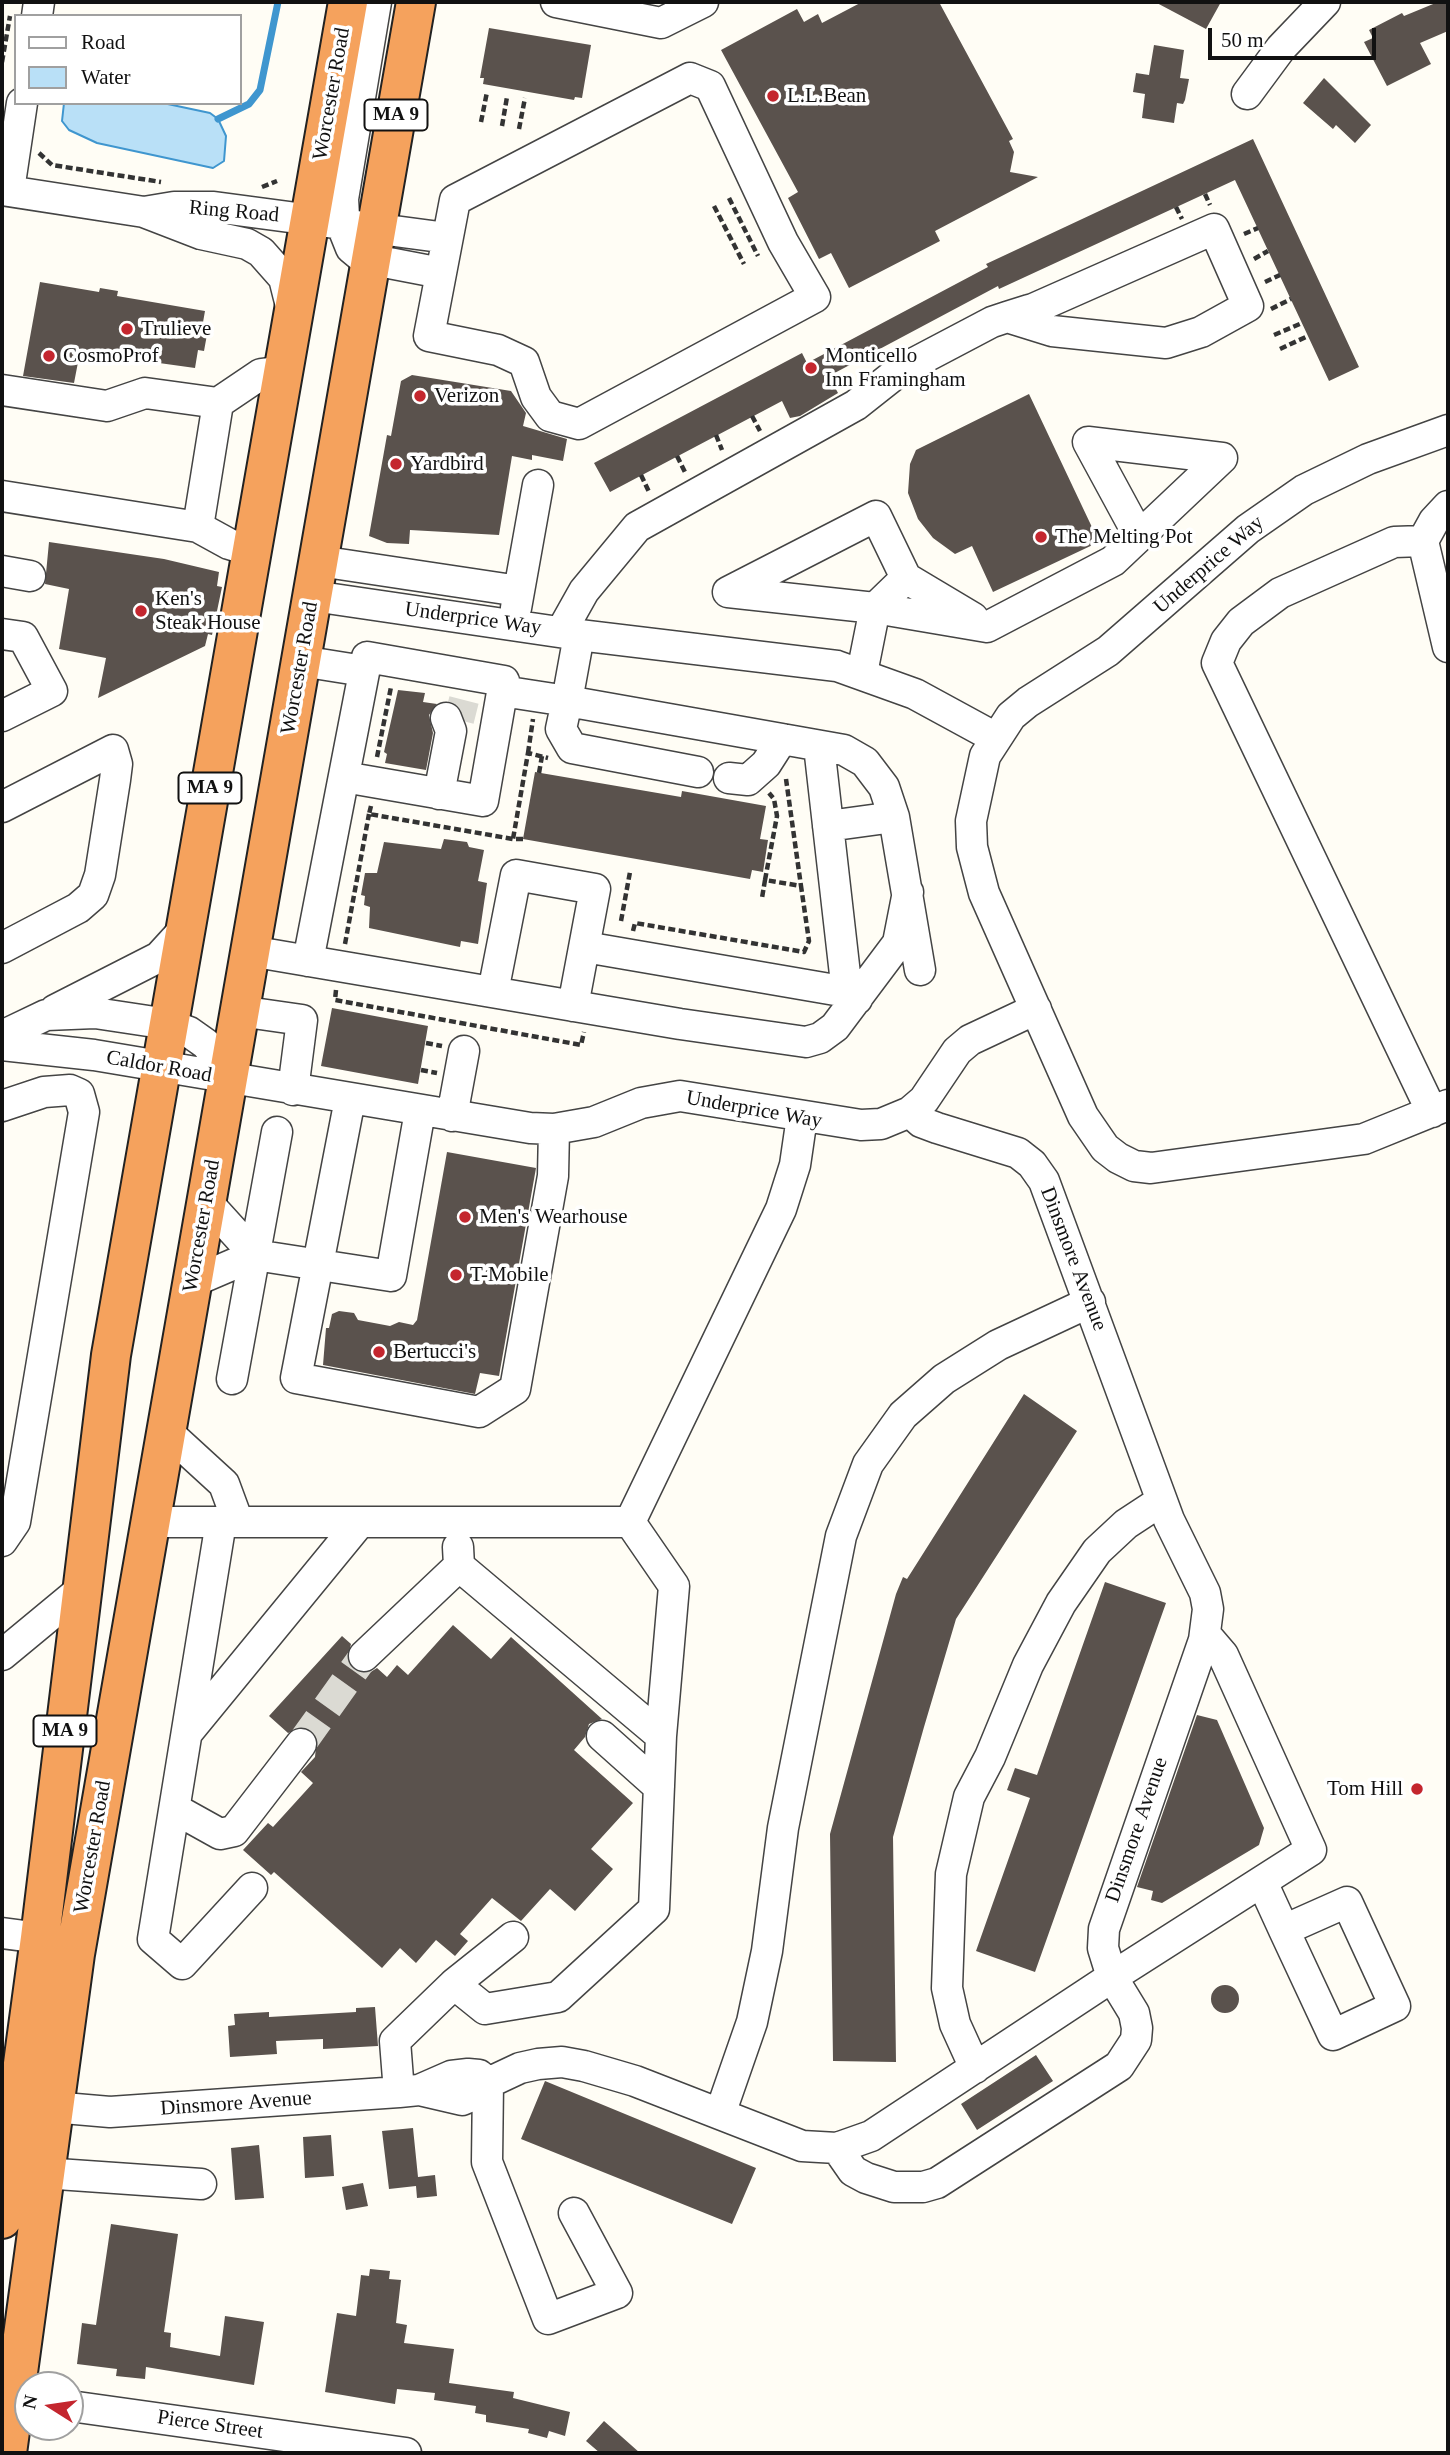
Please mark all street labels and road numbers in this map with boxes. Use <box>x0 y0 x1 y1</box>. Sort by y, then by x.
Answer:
street label: Worcester Road <box>308 26 356 162</box>
road number: MA 9 <box>364 99 428 130</box>
street label: Ring Road <box>188 196 280 228</box>
street label: Underprice Way <box>1149 510 1269 620</box>
street label: Underprice Way <box>403 597 543 641</box>
street label: Worcester Road <box>276 600 324 736</box>
road number: MA 9 <box>178 772 242 804</box>
street label: Caldor Road <box>104 1045 214 1089</box>
street label: Underprice Way <box>684 1086 824 1134</box>
street label: Worcester Road <box>178 1158 226 1294</box>
street label: Dinsmore Avenue <box>1034 1184 1112 1334</box>
road number: MA 9 <box>34 1716 96 1746</box>
street label: Dinsmore Avenue <box>1100 1754 1174 1906</box>
street label: Worcester Road <box>69 1779 117 1915</box>
street label: Dinsmore Avenue <box>159 2086 313 2122</box>
street label: Pierce Street <box>155 2405 265 2445</box>

